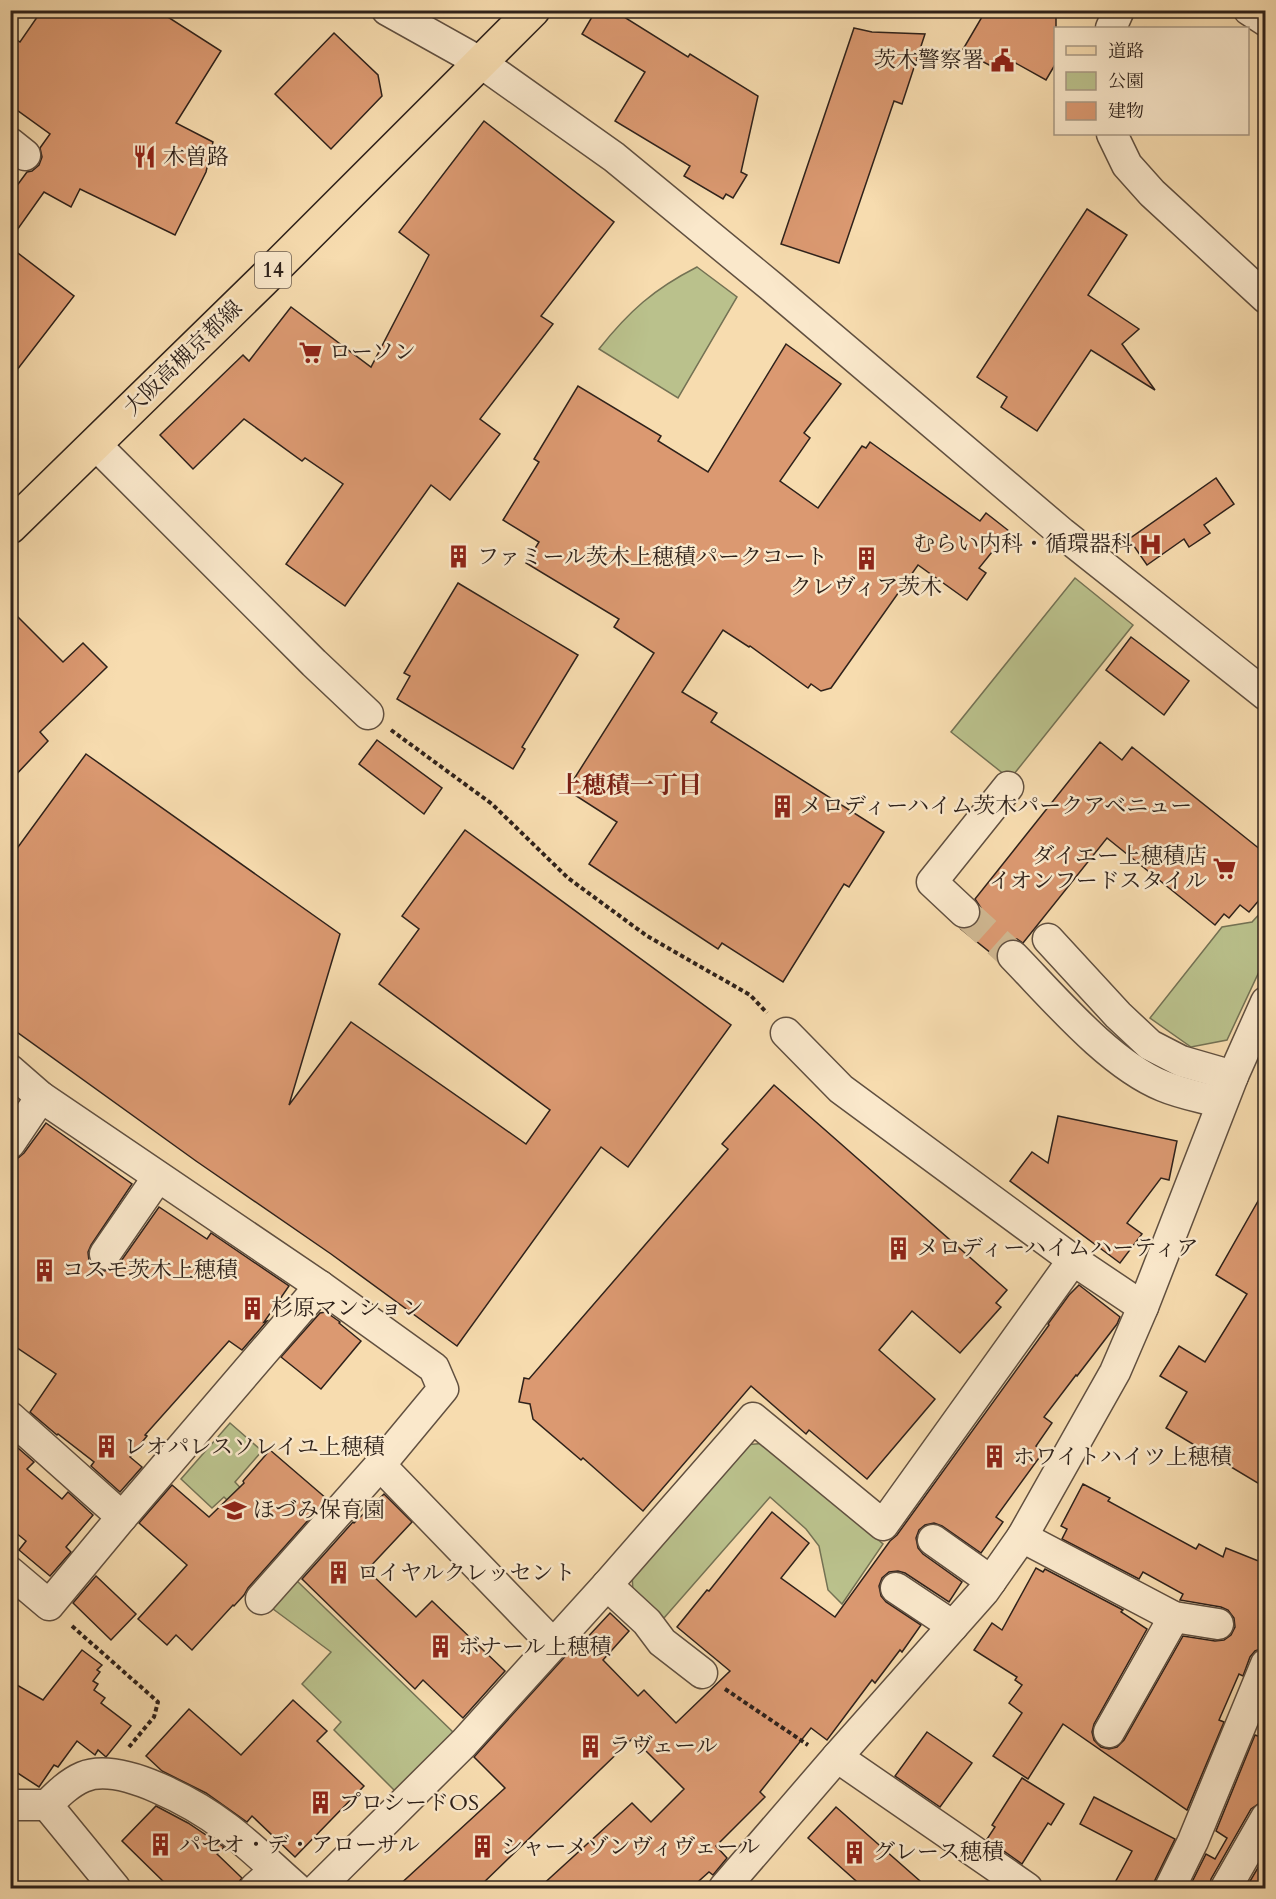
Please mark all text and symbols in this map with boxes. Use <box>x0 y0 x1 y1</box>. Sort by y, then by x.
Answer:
legend <box>1054 27 1249 135</box>
text: 道路 <box>1108 39 1144 64</box>
place label: 茨木警察署 <box>874 45 984 75</box>
public building icon: 茨木警察署 <box>989 47 1015 73</box>
text: 公園 <box>1108 69 1144 94</box>
text: 建物 <box>1108 99 1144 124</box>
place label: 木曽路 <box>163 142 229 172</box>
restaurant icon: 木曽路 <box>132 144 158 170</box>
road number: 14 <box>255 252 291 288</box>
street label: 大阪高槻京都線 <box>117 294 249 422</box>
place label: ローソン <box>329 337 416 367</box>
supermarket icon: ローソン <box>298 339 324 365</box>
place label: むらい内科・循環器科 <box>913 529 1133 559</box>
hospital icon: むらい内科・循環器科 <box>1138 531 1164 557</box>
place label: ファミール茨木上穂積パークコート <box>477 542 828 572</box>
building icon: ファミール茨木上穂積パークコート <box>446 544 472 570</box>
building icon: クレヴィア茨木 <box>853 545 879 571</box>
place label: クレヴィア茨木 <box>790 572 942 602</box>
district label: 上穂積一丁目 <box>558 769 702 802</box>
place label: メロディーハイム茨木パークアベニュー <box>800 791 1192 821</box>
building icon: メロディーハイム茨木パークアベニュー <box>769 793 795 819</box>
place label: ダイエー上穂積店 イオンフードスタイル <box>989 841 1207 896</box>
supermarket icon: ダイエー上穂積店 イオンフードスタイル <box>1212 856 1238 882</box>
place label: メロディーハイムハーティア <box>917 1233 1198 1263</box>
building icon: メロディーハイムハーティア <box>886 1235 912 1261</box>
place label: コスモ茨木上穂積 <box>62 1255 238 1285</box>
building icon: コスモ茨木上穂積 <box>31 1257 57 1283</box>
place label: 杉原マンション <box>271 1293 424 1323</box>
building icon: 杉原マンション <box>240 1295 266 1321</box>
place label: レオパレスソレイユ上穂積 <box>124 1432 385 1462</box>
building icon: レオパレスソレイユ上穂積 <box>93 1434 119 1460</box>
place label: ホワイトハイツ上穂積 <box>1013 1442 1232 1472</box>
building icon: ホワイトハイツ上穂積 <box>982 1444 1008 1470</box>
place label: ほづみ保育園 <box>253 1495 385 1525</box>
school or university icon: ほづみ保育園 <box>222 1497 248 1523</box>
place label: ロイヤルクレッセント <box>357 1558 575 1588</box>
building icon: ロイヤルクレッセント <box>326 1560 352 1586</box>
place label: ボナール上穂積 <box>458 1632 612 1662</box>
building icon: ボナール上穂積 <box>427 1634 453 1660</box>
place label: ラヴェール <box>609 1731 718 1761</box>
building icon: ラヴェール <box>578 1733 604 1759</box>
place label: プロシードOS <box>339 1788 479 1818</box>
building icon: プロシードOS <box>308 1790 334 1816</box>
place label: パセオ・デ・アローサル <box>179 1830 420 1860</box>
building icon: パセオ・デ・アローサル <box>148 1832 174 1858</box>
place label: シャーメゾンヴィヴェール <box>501 1832 760 1862</box>
building icon: シャーメゾンヴィヴェール <box>470 1834 496 1860</box>
place label: グレース穂積 <box>873 1837 1004 1867</box>
building icon: グレース穂積 <box>842 1839 868 1865</box>

